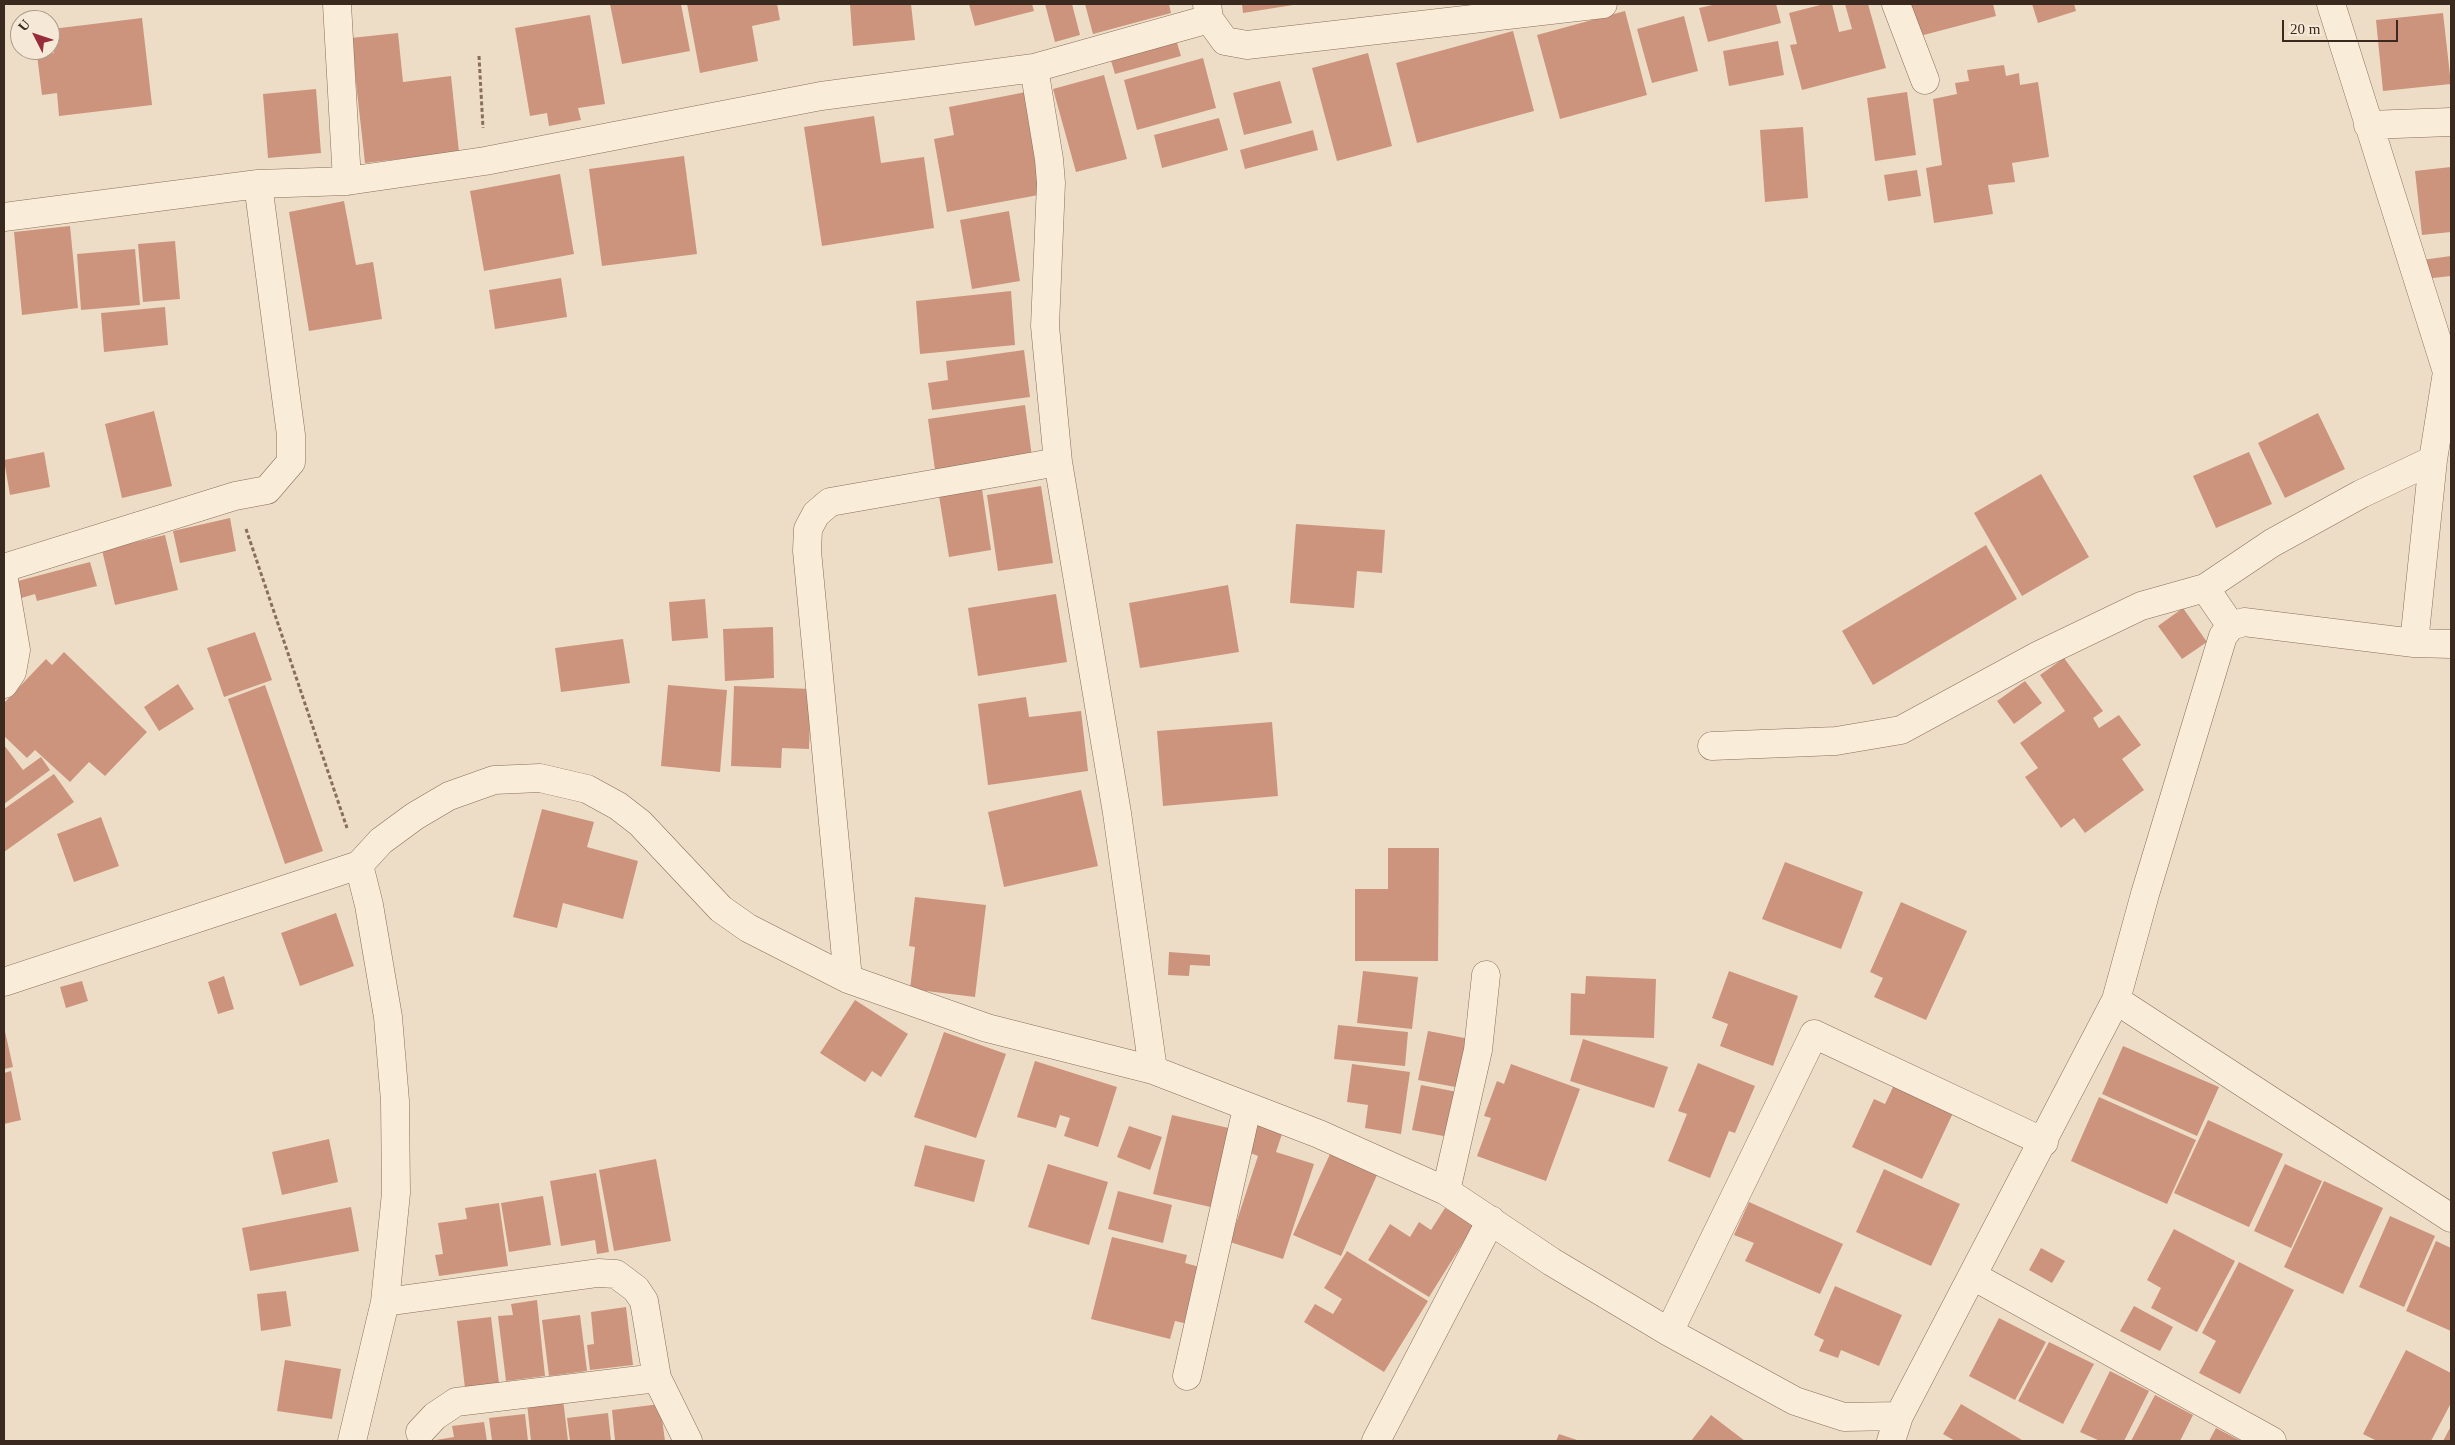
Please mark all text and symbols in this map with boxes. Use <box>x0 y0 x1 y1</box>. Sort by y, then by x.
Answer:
north arrow <box>10 10 60 60</box>
scale bar <box>2285 10 2401 42</box>
text: U <box>15 17 33 34</box>
text: 20 m <box>2290 21 2320 37</box>

